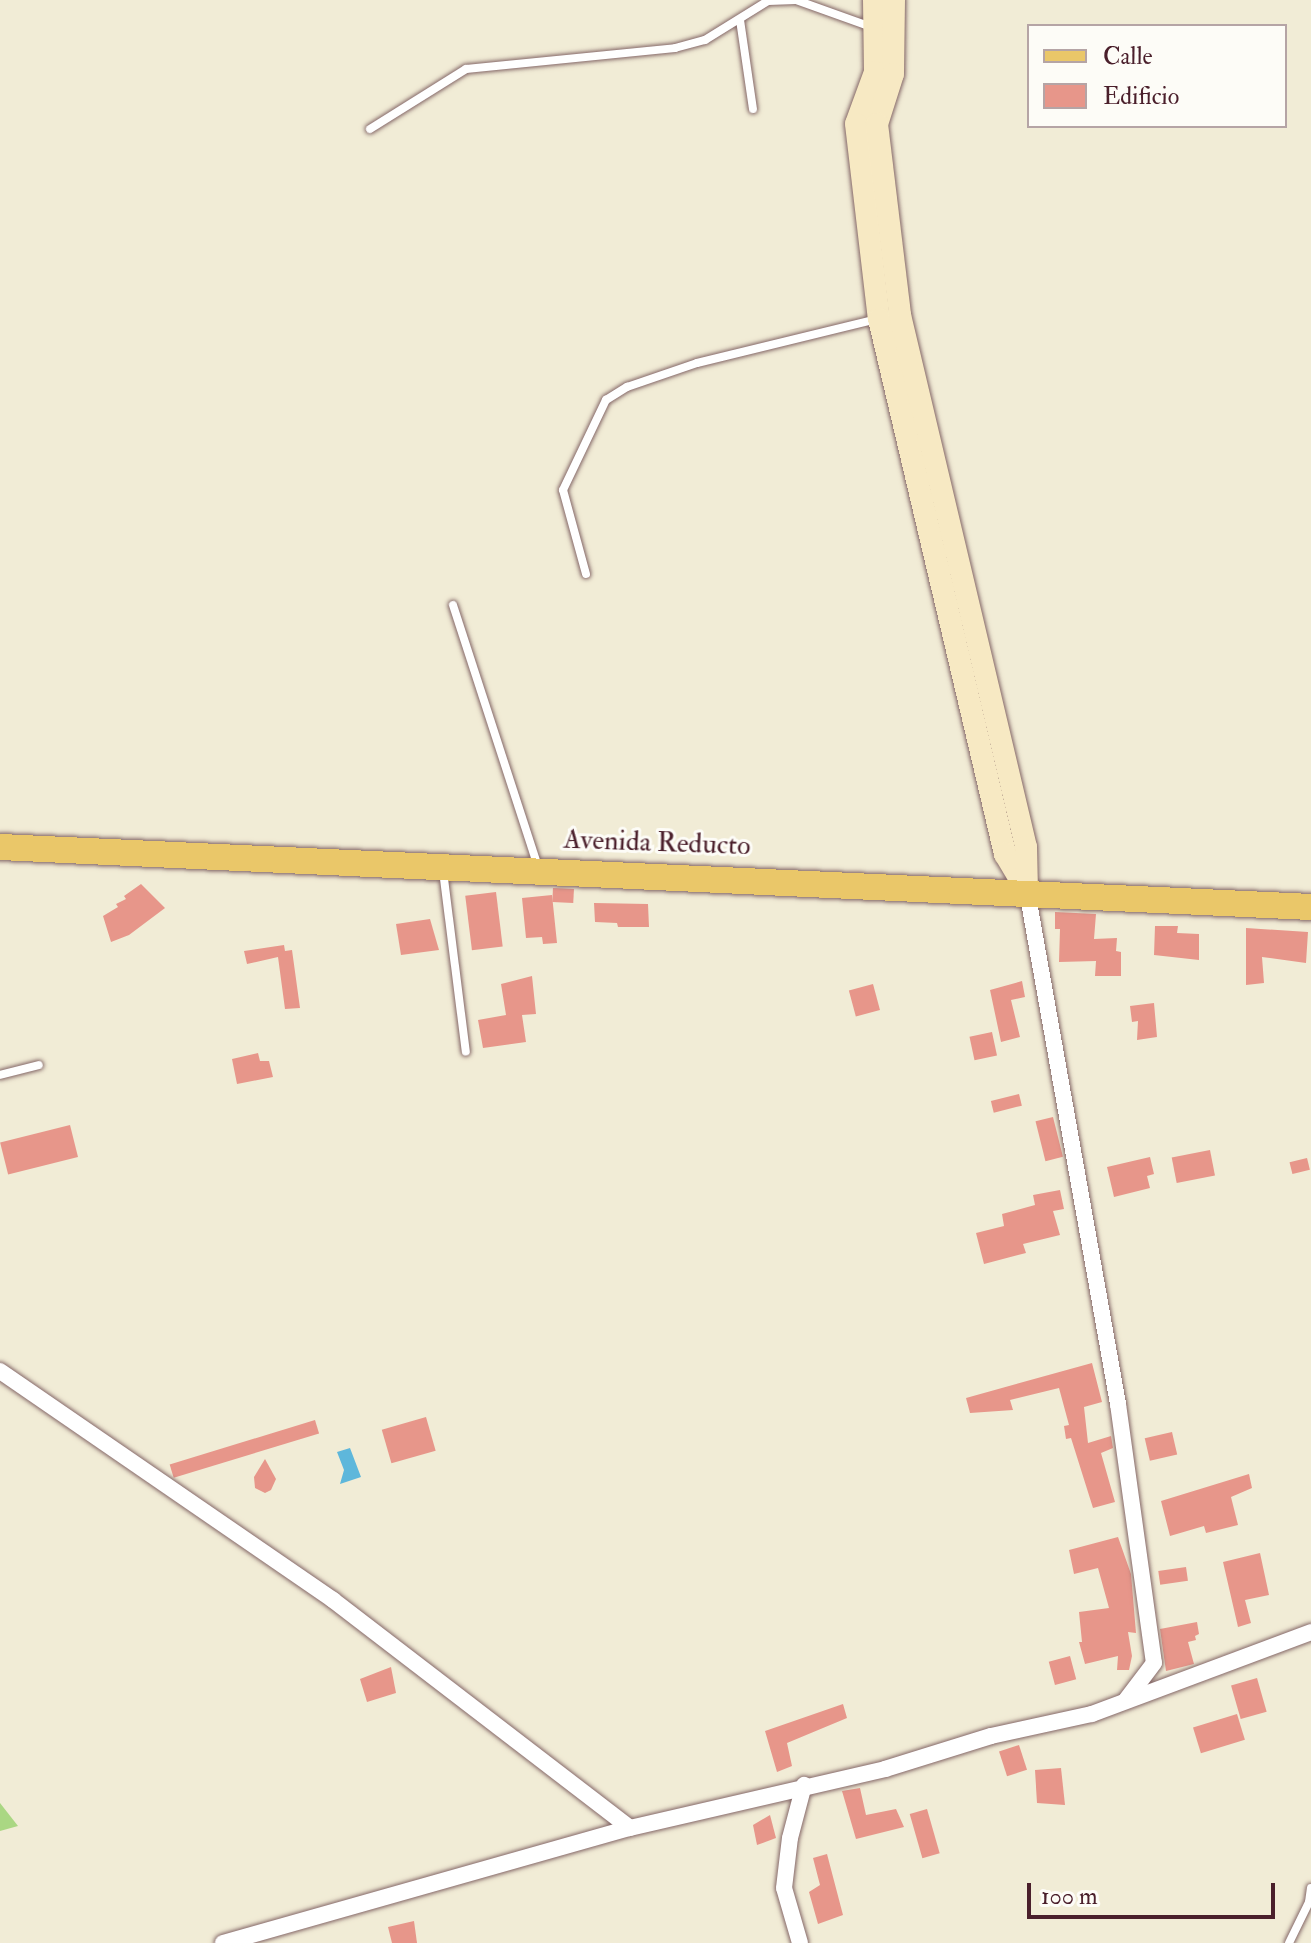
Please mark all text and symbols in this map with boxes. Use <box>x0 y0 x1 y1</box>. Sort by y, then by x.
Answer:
legend <box>1027 24 1287 128</box>
text: Calle <box>1103 41 1153 72</box>
text: Edificio <box>1103 81 1179 112</box>
street label: Avenida Reducto <box>563 823 751 863</box>
scale bar <box>1031 1867 1279 1917</box>
text: 100 m <box>1041 1881 1098 1912</box>

